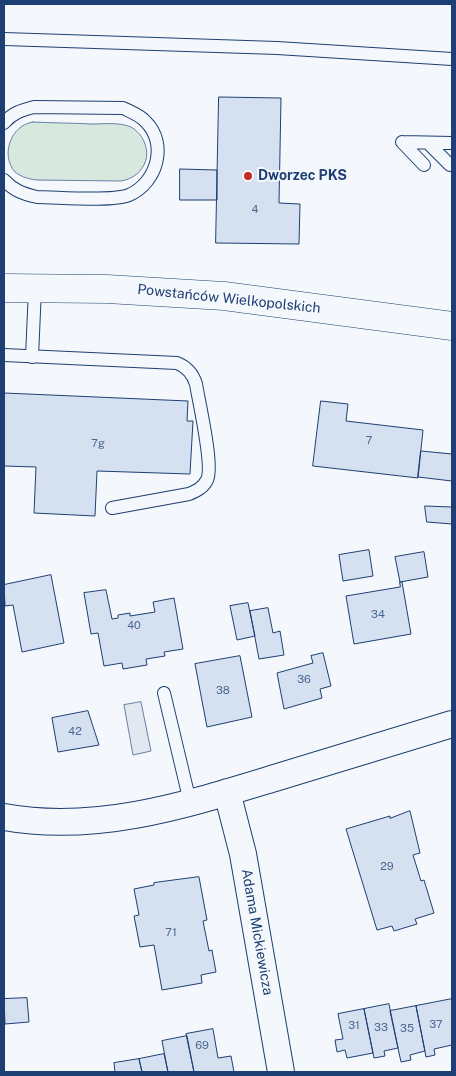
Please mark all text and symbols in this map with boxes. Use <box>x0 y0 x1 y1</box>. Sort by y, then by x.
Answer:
place label: Dworzec PKS <box>258 168 347 184</box>
marker: Dworzec PKS <box>242 170 254 182</box>
house number: 4 <box>252 203 258 217</box>
street label: Powstańców Wielkopolskich <box>137 281 321 317</box>
house number: 7 <box>366 434 372 448</box>
house number: 7g <box>91 437 105 451</box>
house number: 34 <box>371 608 385 622</box>
house number: 40 <box>127 619 141 633</box>
house number: 36 <box>297 673 311 687</box>
house number: 38 <box>216 684 230 698</box>
house number: 42 <box>68 725 82 739</box>
house number: 29 <box>380 860 394 874</box>
street label: Adama Mickiewicza <box>238 868 276 996</box>
house number: 71 <box>165 926 177 940</box>
house number: 37 <box>429 1018 443 1032</box>
house number: 31 <box>348 1019 360 1033</box>
house number: 33 <box>374 1021 388 1035</box>
house number: 35 <box>400 1022 414 1036</box>
house number: 69 <box>195 1039 209 1053</box>

